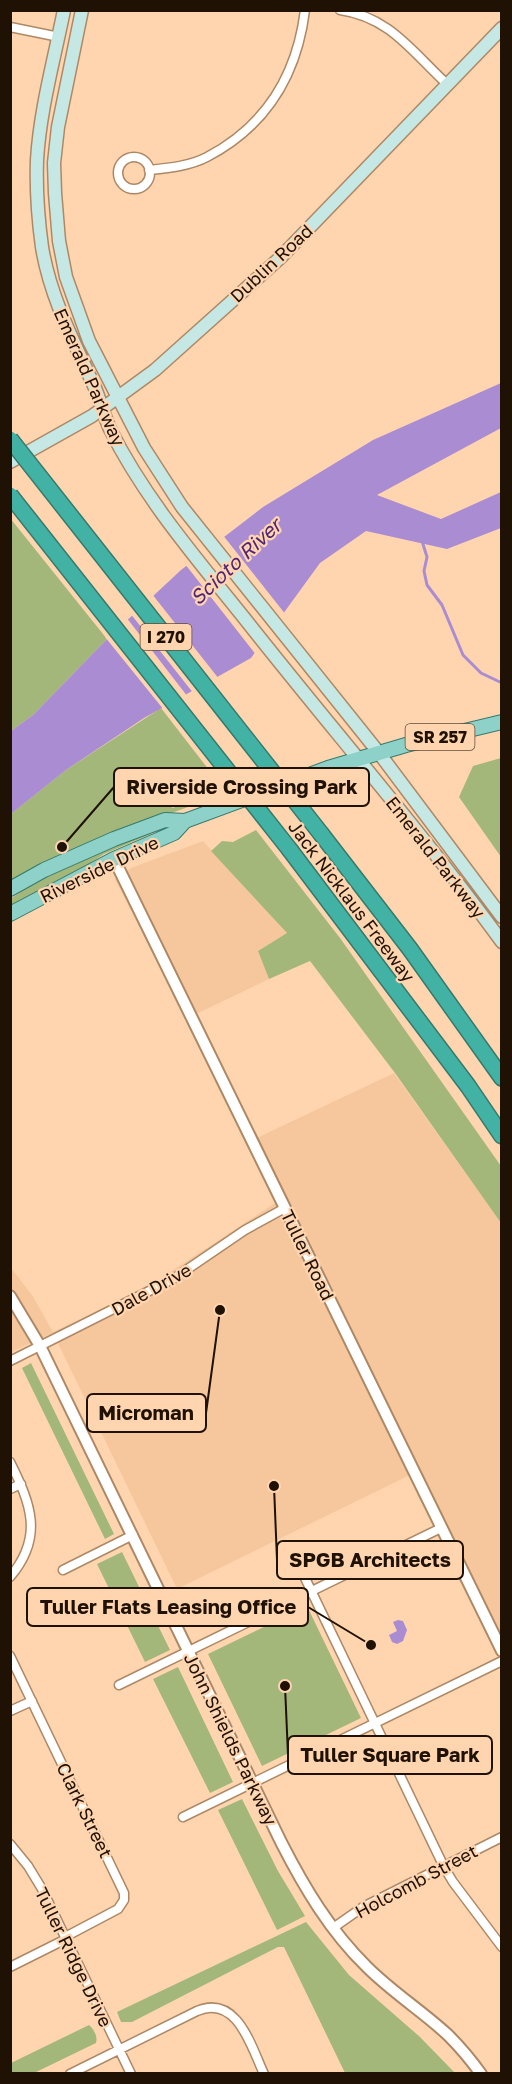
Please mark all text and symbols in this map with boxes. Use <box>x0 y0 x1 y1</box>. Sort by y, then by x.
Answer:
street label: Dublin Road <box>225 219 317 307</box>
street label: Emerald Parkway <box>50 305 130 449</box>
water label: Scioto River <box>185 511 288 609</box>
road number: I 270 <box>140 624 192 650</box>
road number: SR 257 <box>406 724 474 750</box>
callout: Riverside Crossing Park <box>114 768 369 806</box>
text: Riverside Crossing Park <box>126 774 358 798</box>
street label: Emerald Parkway <box>382 792 490 922</box>
street label: Jack Nicklaus Freeway <box>284 816 420 986</box>
street label: Riverside Drive <box>36 831 162 907</box>
street label: Tuller Road <box>277 1206 339 1304</box>
street label: Dale Drive <box>107 1258 195 1320</box>
callout: Microman <box>87 1394 206 1432</box>
text: Microman <box>98 1400 194 1424</box>
callout: SPGB Architects <box>277 1541 463 1579</box>
text: SPGB Architects <box>289 1547 451 1571</box>
callout: Tuller Flats Leasing Office <box>27 1588 308 1626</box>
text: Tuller Flats Leasing Office <box>40 1594 296 1618</box>
street label: John Shields Parkway <box>180 1649 282 1829</box>
callout: Tuller Square Park <box>288 1736 492 1774</box>
text: Tuller Square Park <box>300 1742 480 1766</box>
street label: Clark Street <box>53 1759 117 1861</box>
street label: Holcomb Street <box>351 1839 481 1923</box>
street label: Tuller Ridge Drive <box>31 1884 117 2030</box>

